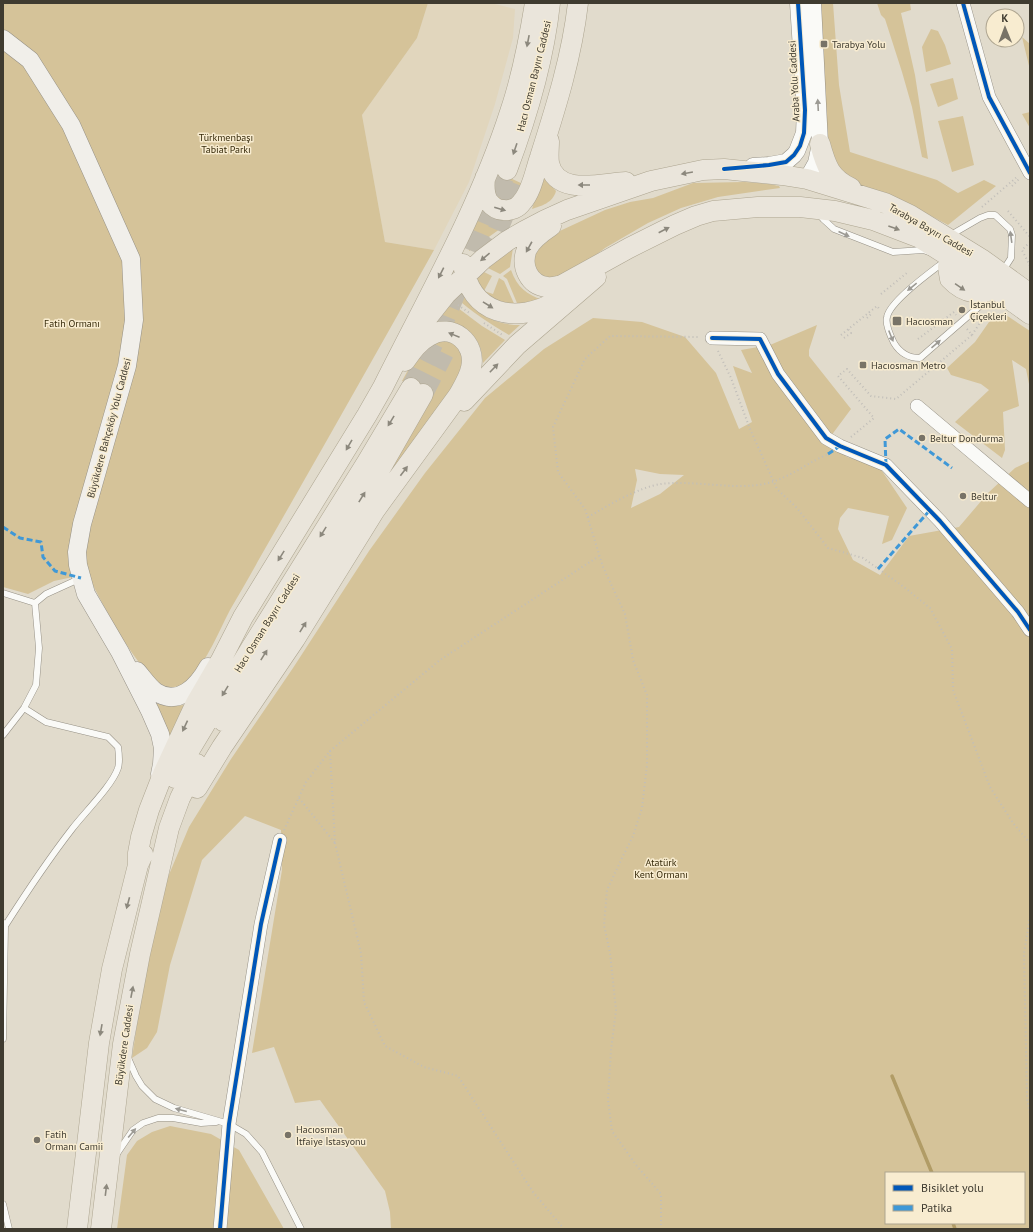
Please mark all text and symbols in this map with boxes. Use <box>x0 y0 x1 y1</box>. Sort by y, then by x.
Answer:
north arrow <box>985 8 1025 48</box>
text: K <box>1001 11 1009 25</box>
street label: Hacı Osman Bayırı Caddesi <box>514 19 554 133</box>
one-way arrow <box>525 35 531 48</box>
place label: Tarabya Yolu <box>832 38 886 51</box>
marker: Tarabya Yolu <box>819 39 829 49</box>
street label: Araba Yolu Caddesi <box>785 40 803 122</box>
one-way arrow <box>815 98 821 111</box>
park label: Türkmenbaşı Tabiat Parkı <box>199 131 253 156</box>
one-way arrow <box>511 144 517 156</box>
one-way arrow <box>681 170 693 176</box>
one-way arrow <box>577 182 590 188</box>
street label: Tarabya Bayırı Caddesi <box>886 200 976 260</box>
one-way arrow <box>494 206 506 212</box>
one-way arrow <box>889 225 901 231</box>
one-way arrow <box>658 227 670 233</box>
one-way arrow <box>839 231 851 237</box>
one-way arrow <box>1008 231 1014 243</box>
one-way arrow <box>526 241 533 253</box>
one-way arrow <box>480 253 490 262</box>
one-way arrow <box>438 267 444 278</box>
one-way arrow <box>906 283 917 292</box>
one-way arrow <box>955 283 965 291</box>
place label: İstanbul Çiçekleri <box>970 298 1007 323</box>
one-way arrow <box>482 302 494 309</box>
marker: İstanbul Çiçekleri <box>957 305 967 315</box>
marker: Hacıosman <box>891 315 903 327</box>
place label: Hacıosman <box>906 315 953 328</box>
park label: Fatih Ormanı <box>44 317 100 330</box>
one-way arrow <box>889 330 895 342</box>
one-way arrow <box>448 331 460 338</box>
one-way arrow <box>930 339 941 348</box>
street label: Büyükdere Bahçeköy Yolu Caddesi <box>84 357 134 499</box>
place label: Hacıosman Metro <box>871 359 946 372</box>
marker: Hacıosman Metro <box>858 360 868 370</box>
one-way arrow <box>489 363 499 373</box>
one-way arrow <box>387 415 394 427</box>
place label: Beltur Dondurma <box>930 432 1003 445</box>
marker: Beltur Dondurma <box>917 433 927 443</box>
one-way arrow <box>346 439 353 451</box>
one-way arrow <box>399 465 408 476</box>
place label: Beltur <box>971 490 998 503</box>
one-way arrow <box>359 491 366 503</box>
marker: Beltur <box>958 491 968 501</box>
one-way arrow <box>320 527 327 538</box>
one-way arrow <box>277 551 285 561</box>
street label: Hacı Osman Bayırı Caddesi <box>231 571 303 675</box>
one-way arrow <box>299 621 306 633</box>
one-way arrow <box>261 649 268 661</box>
one-way arrow <box>222 685 229 697</box>
one-way arrow <box>182 720 188 731</box>
park label: Atatürk Kent Ormanı <box>634 856 688 881</box>
one-way arrow <box>125 897 131 909</box>
one-way arrow <box>130 986 136 998</box>
street label: Büyükdere Caddesi <box>112 1004 136 1086</box>
one-way arrow <box>98 1024 104 1036</box>
one-way arrow <box>175 1107 187 1113</box>
place label: Hacıosman İtfaiye İstasyonu <box>296 1123 366 1148</box>
place label: Fatih Ormanı Camii <box>45 1128 103 1153</box>
one-way arrow <box>128 1128 136 1138</box>
marker: Hacıosman İtfaiye İstasyonu <box>283 1130 293 1140</box>
marker: Fatih Ormanı Camii <box>32 1135 42 1145</box>
legend <box>885 1172 1025 1224</box>
text: Bisiklet yolu <box>921 1180 984 1195</box>
one-way arrow <box>103 1184 109 1196</box>
text: Patika <box>921 1200 952 1215</box>

